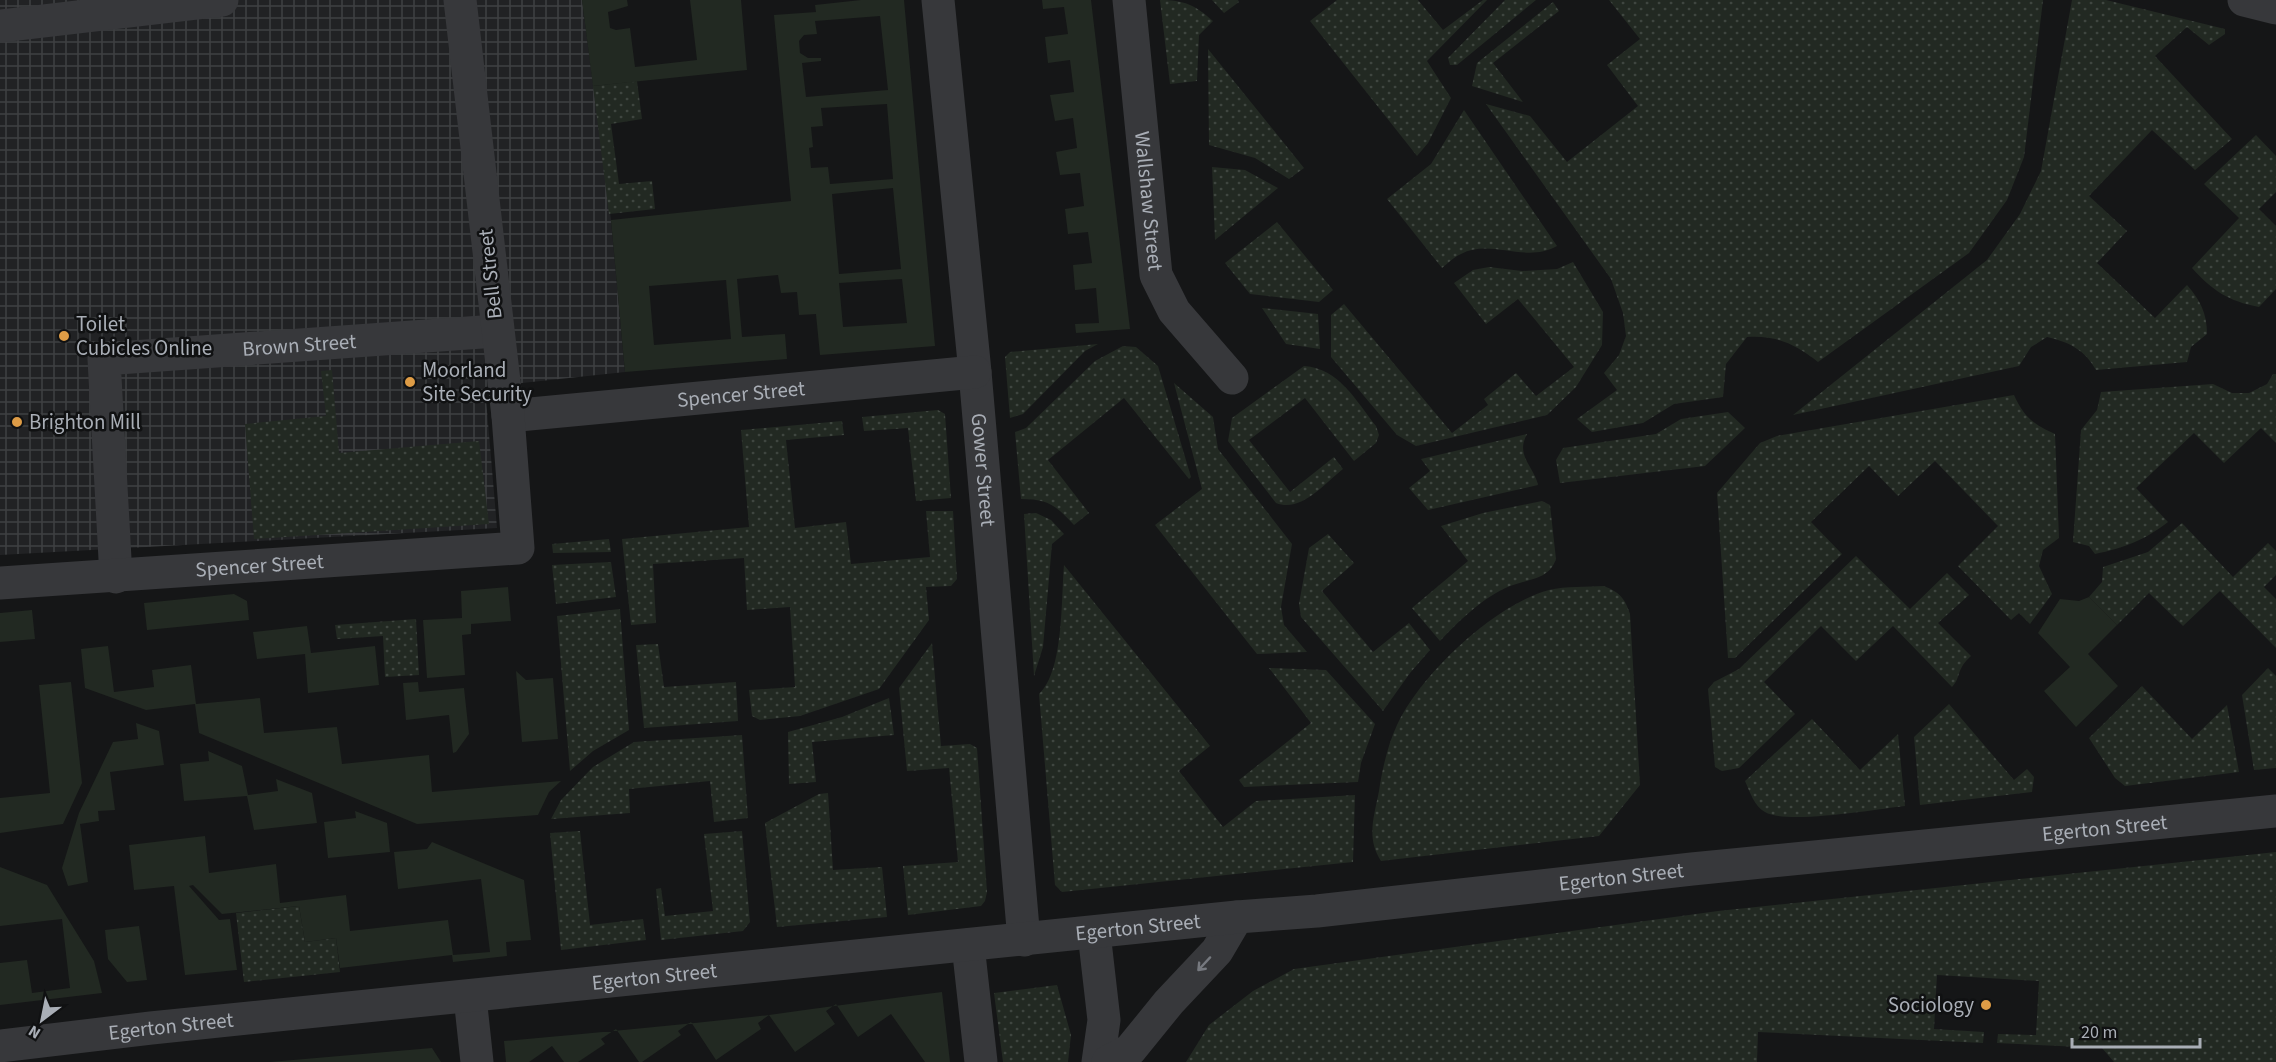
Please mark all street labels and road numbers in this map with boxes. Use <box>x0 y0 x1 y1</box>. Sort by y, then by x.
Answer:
street label: Wallshaw Street <box>1127 130 1171 272</box>
street label: Bell Street <box>470 228 510 320</box>
street label: Brown Street <box>241 326 357 364</box>
street label: Spencer Street <box>676 373 806 415</box>
street label: Gower Street <box>964 412 1003 528</box>
street label: Spencer Street <box>194 546 325 585</box>
street label: Egerton Street <box>2041 807 2169 849</box>
street label: Egerton Street <box>1557 855 1685 899</box>
street label: Egerton Street <box>1074 906 1202 948</box>
street label: Egerton Street <box>590 955 718 998</box>
street label: Egerton Street <box>107 1005 235 1048</box>

